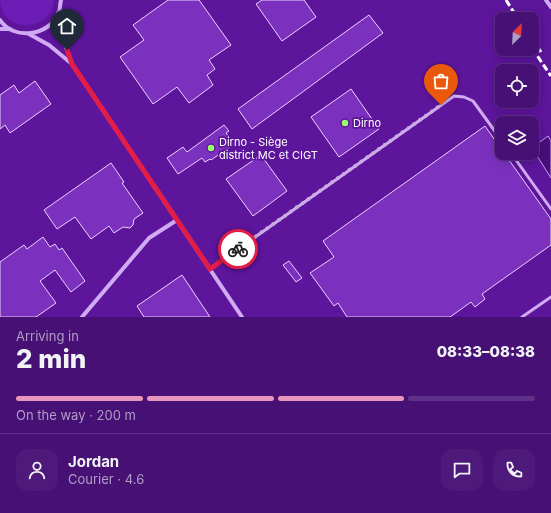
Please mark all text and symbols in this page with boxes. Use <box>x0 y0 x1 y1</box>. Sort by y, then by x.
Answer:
pin <box>50 9 84 50</box>
north arrow <box>495 12 539 56</box>
map controls <box>495 12 539 160</box>
icon: home <box>56 15 78 37</box>
pin <box>424 64 458 105</box>
button: locate <box>495 64 539 108</box>
icon: bag <box>430 70 452 92</box>
place label: Dirno <box>353 116 381 130</box>
button: layers <box>495 116 539 160</box>
marker: Dirno <box>340 118 350 128</box>
place label: Dirno - Siège district MC et CIGT <box>219 135 318 162</box>
marker: Dirno - Siège district MC et CIGT <box>206 143 216 153</box>
courier <box>218 229 258 269</box>
icon: bike <box>227 238 249 260</box>
text: Arriving in <box>16 328 79 344</box>
text: 08:33–08:38 <box>437 342 535 361</box>
text: 2 min <box>16 343 86 374</box>
text: On the way · 200 m <box>16 407 136 423</box>
button: person <box>16 449 58 491</box>
button: chat <box>441 449 483 491</box>
button: phone <box>493 449 535 491</box>
text: Jordan <box>68 452 119 471</box>
text: Courier · 4.6 <box>68 471 144 487</box>

